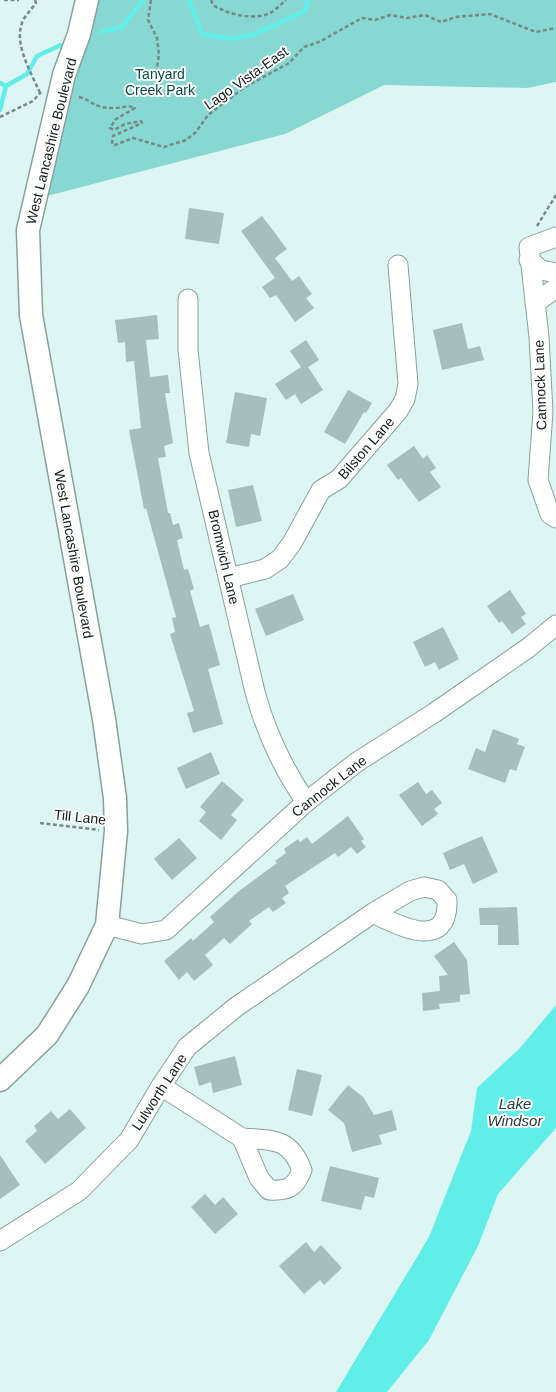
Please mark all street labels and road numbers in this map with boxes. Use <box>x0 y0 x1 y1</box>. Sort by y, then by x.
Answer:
street label: Lago Vista-East <box>201 43 291 113</box>
street label: West Lancashire Boulevard <box>23 56 79 226</box>
street label: Cannock Lane <box>530 339 550 430</box>
street label: Bilston Lane <box>335 414 397 482</box>
street label: West Lancashire Boulevard <box>51 468 97 640</box>
street label: Bromwich Lane <box>205 508 243 606</box>
street label: Cannock Lane <box>288 752 370 820</box>
street label: Till Lane <box>53 806 107 828</box>
street label: Lulworth Lane <box>128 1051 190 1133</box>

